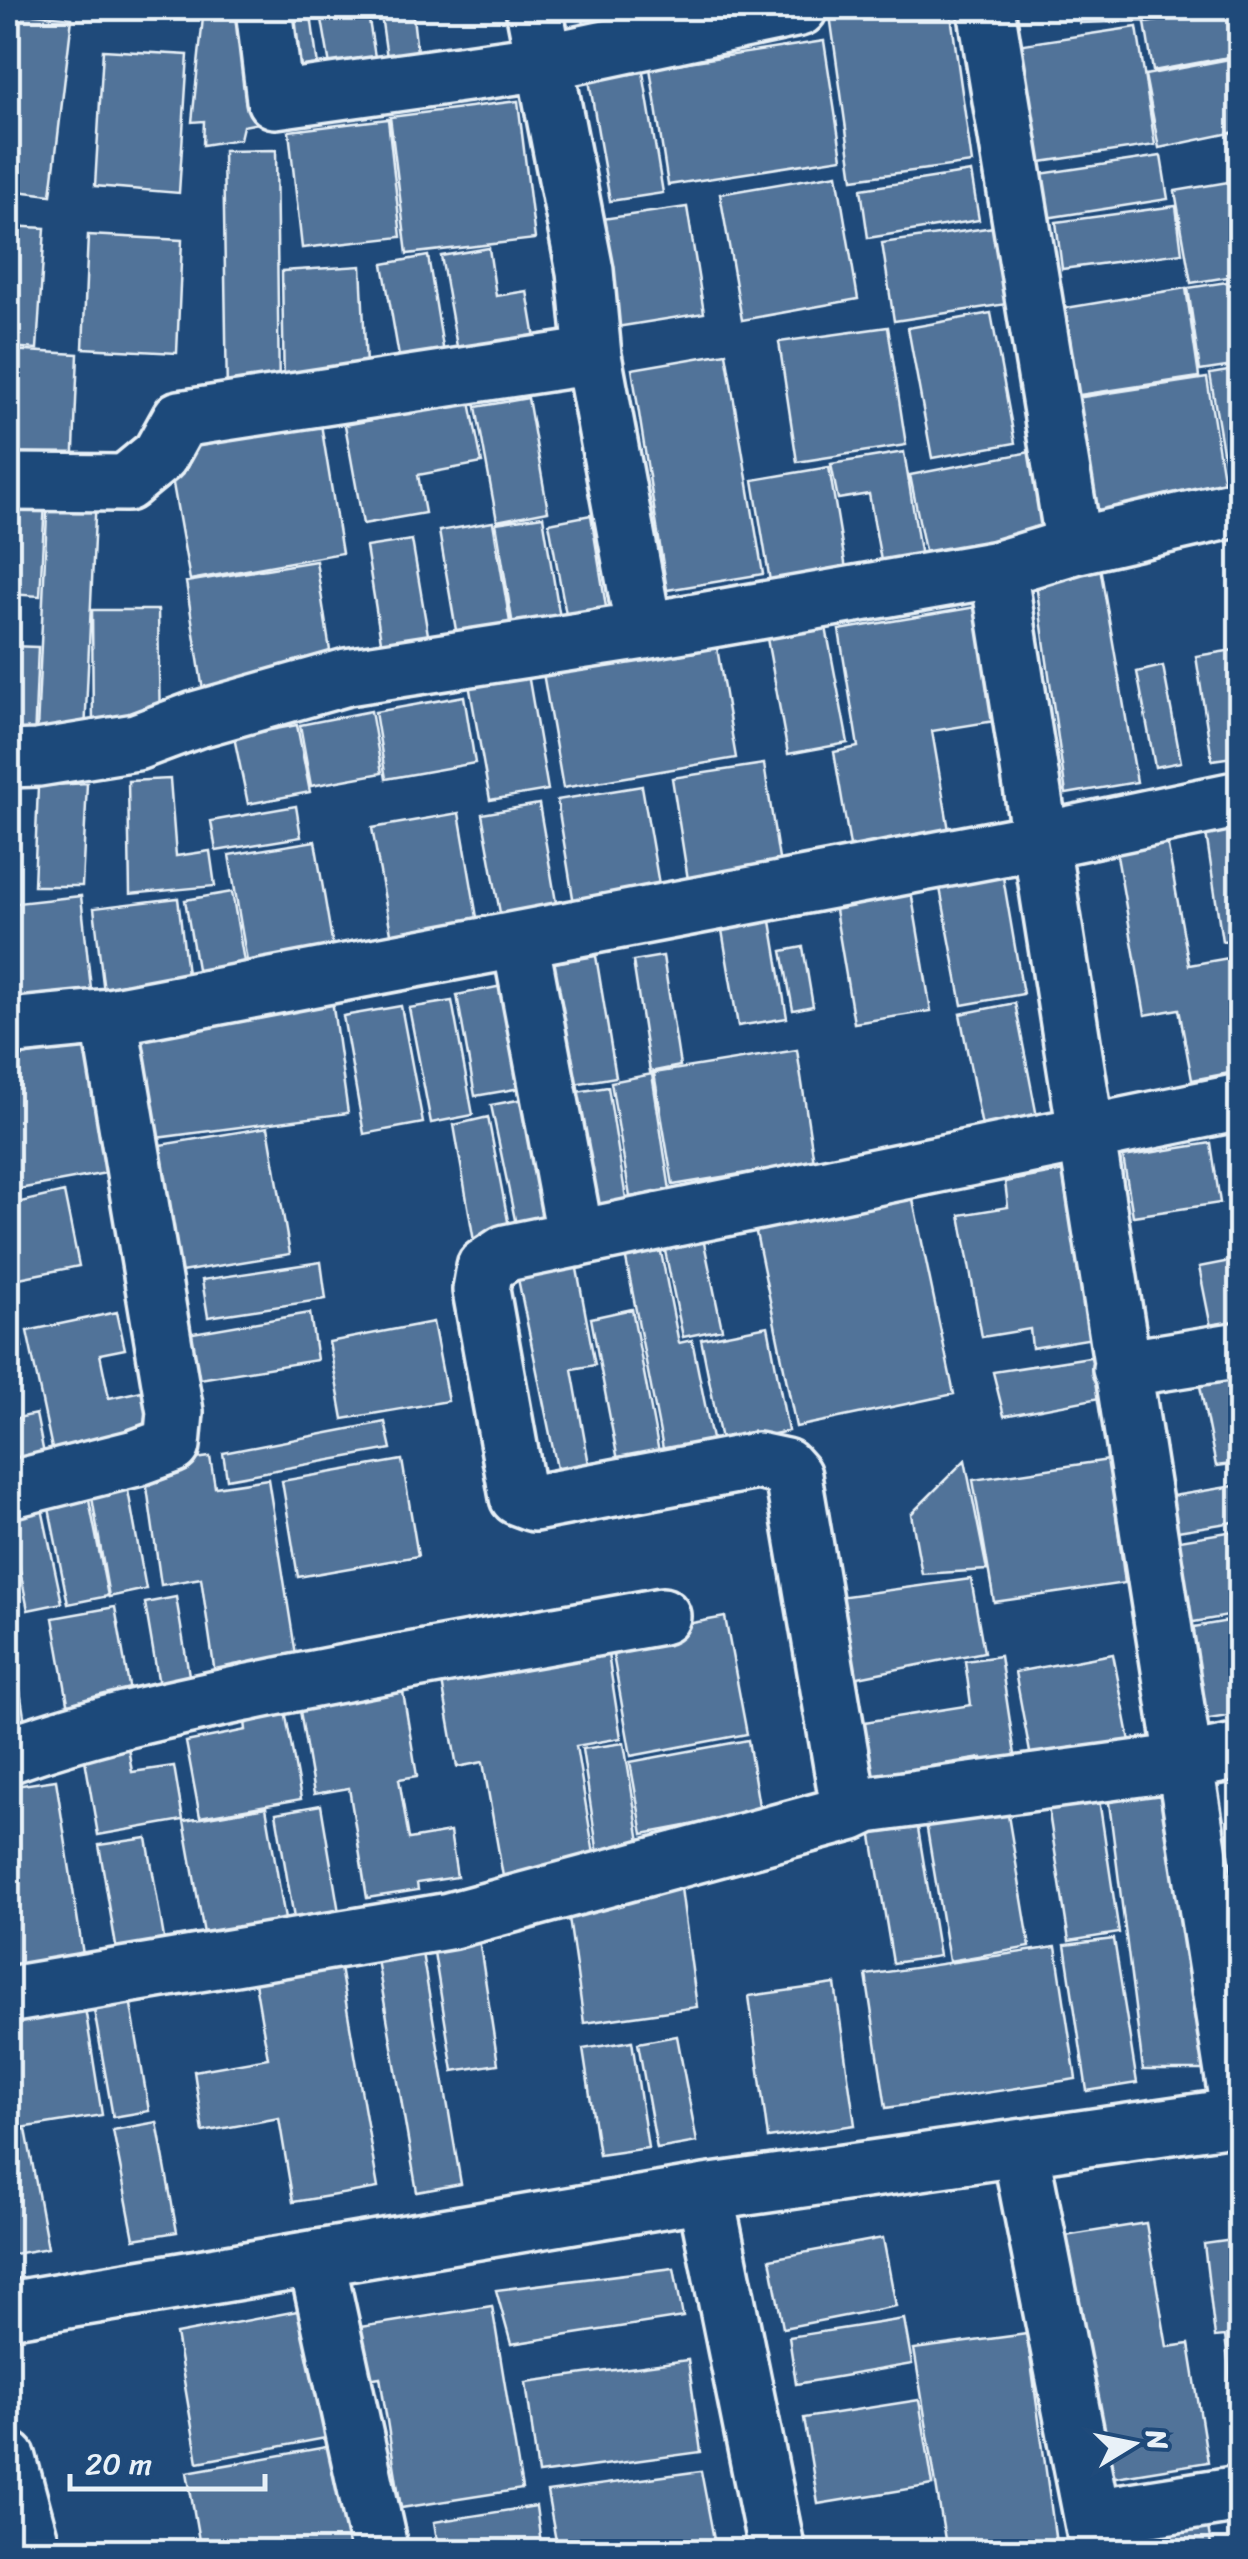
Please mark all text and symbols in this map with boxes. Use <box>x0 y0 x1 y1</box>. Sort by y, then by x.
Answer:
north arrow <box>1083 2394 1183 2494</box>
text: N <box>1131 2425 1183 2454</box>
scale bar <box>70 2429 265 2491</box>
text: 20 m <box>85 2437 152 2491</box>

